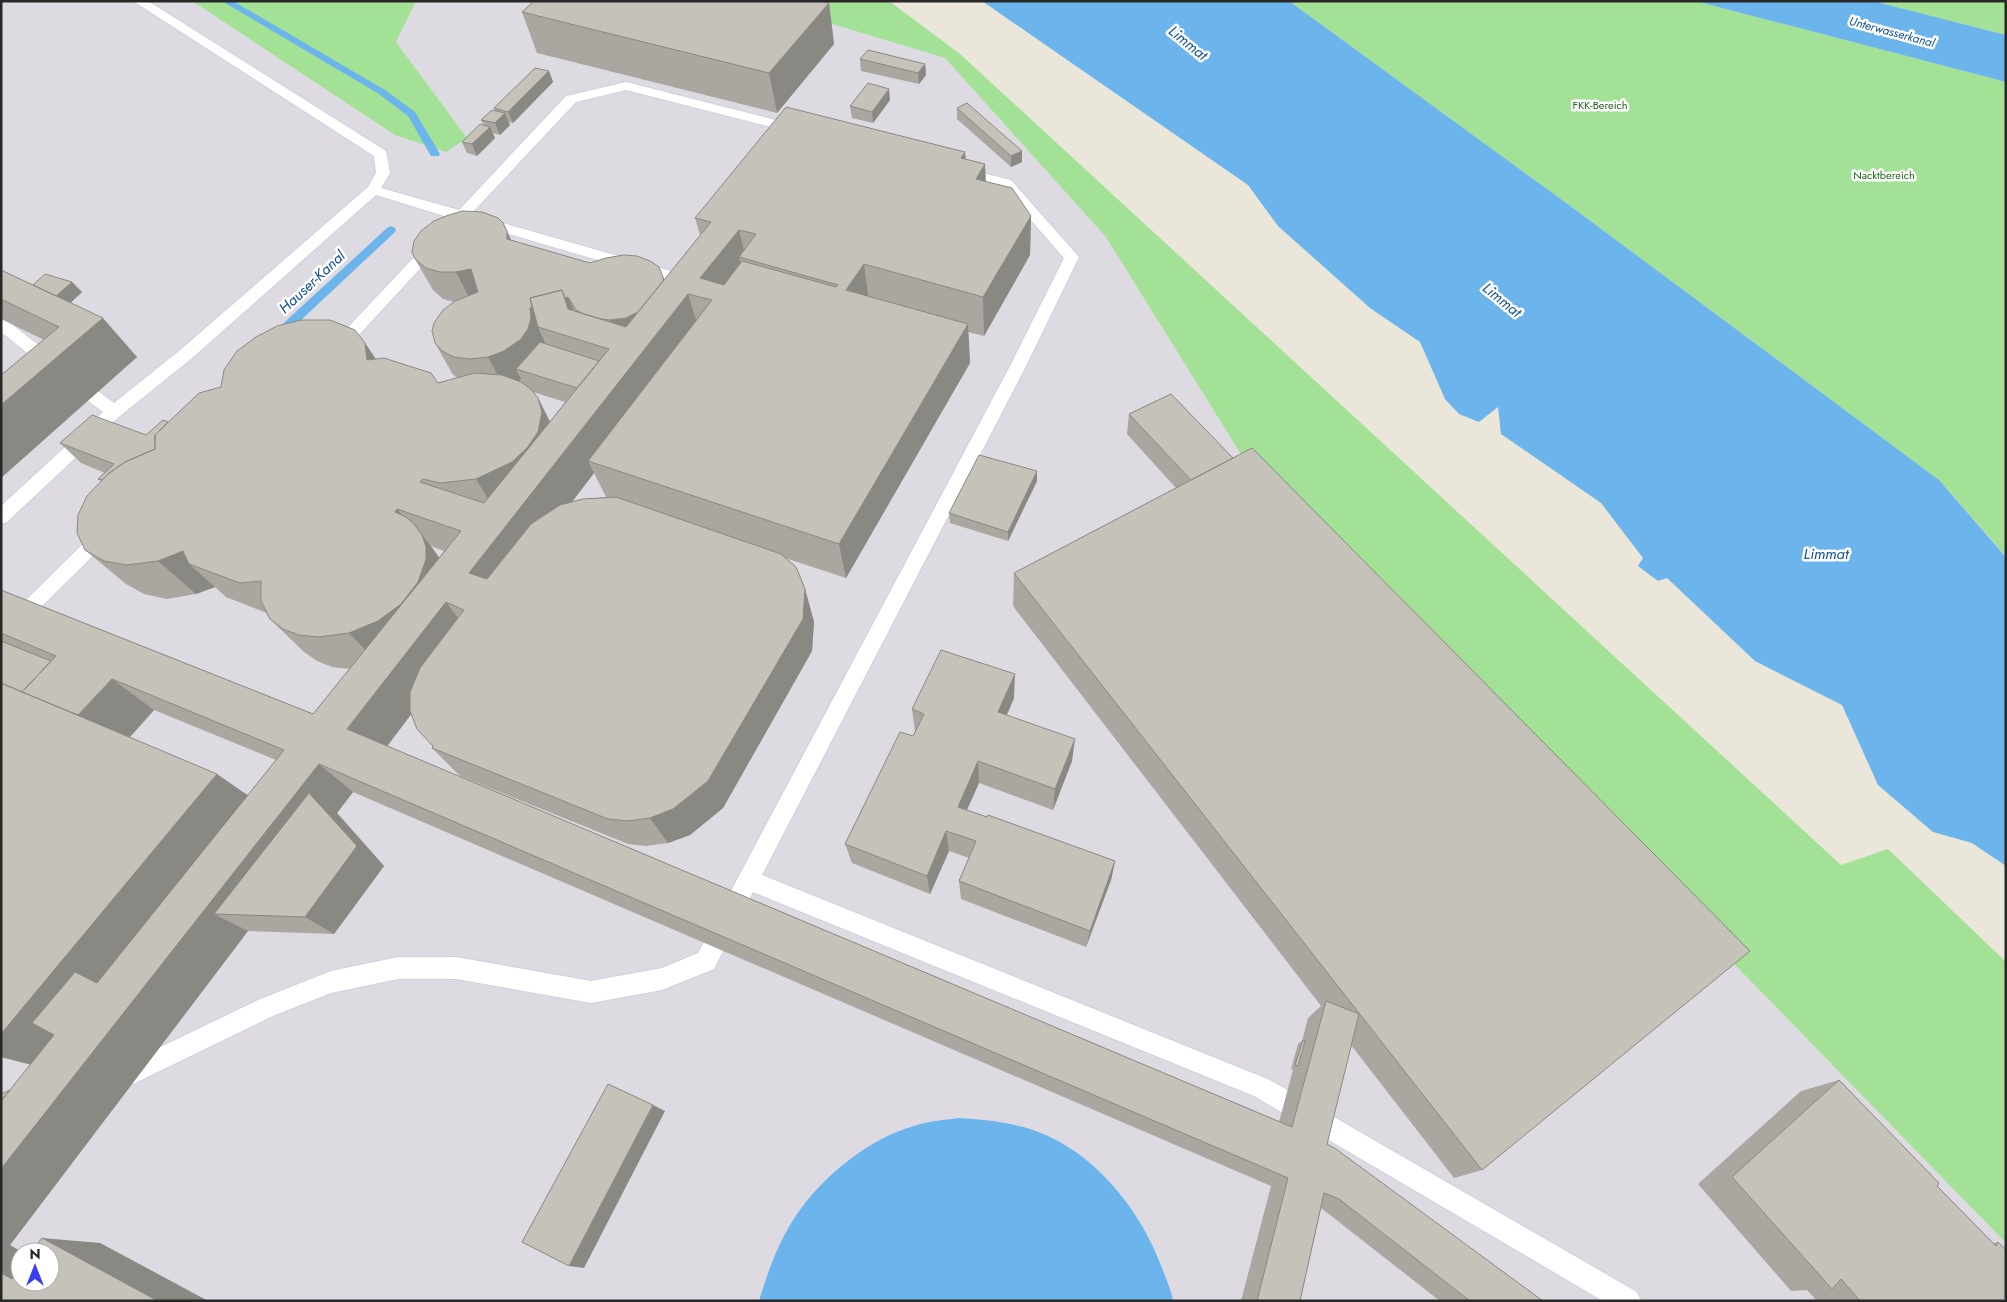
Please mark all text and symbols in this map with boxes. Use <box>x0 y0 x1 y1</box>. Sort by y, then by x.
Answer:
water label: Unterwasserkanal <box>1847 12 1938 52</box>
water label: Limmat <box>1164 20 1214 67</box>
park label: FKK-Bereich <box>1572 97 1628 113</box>
park label: Nacktbereich <box>1853 167 1915 183</box>
water label: Hauser-Kanal <box>274 245 351 319</box>
water label: Limmat <box>1478 277 1528 324</box>
water label: Limmat <box>1804 543 1850 565</box>
north arrow <box>10 1242 60 1292</box>
text: N <box>29 1244 41 1264</box>

